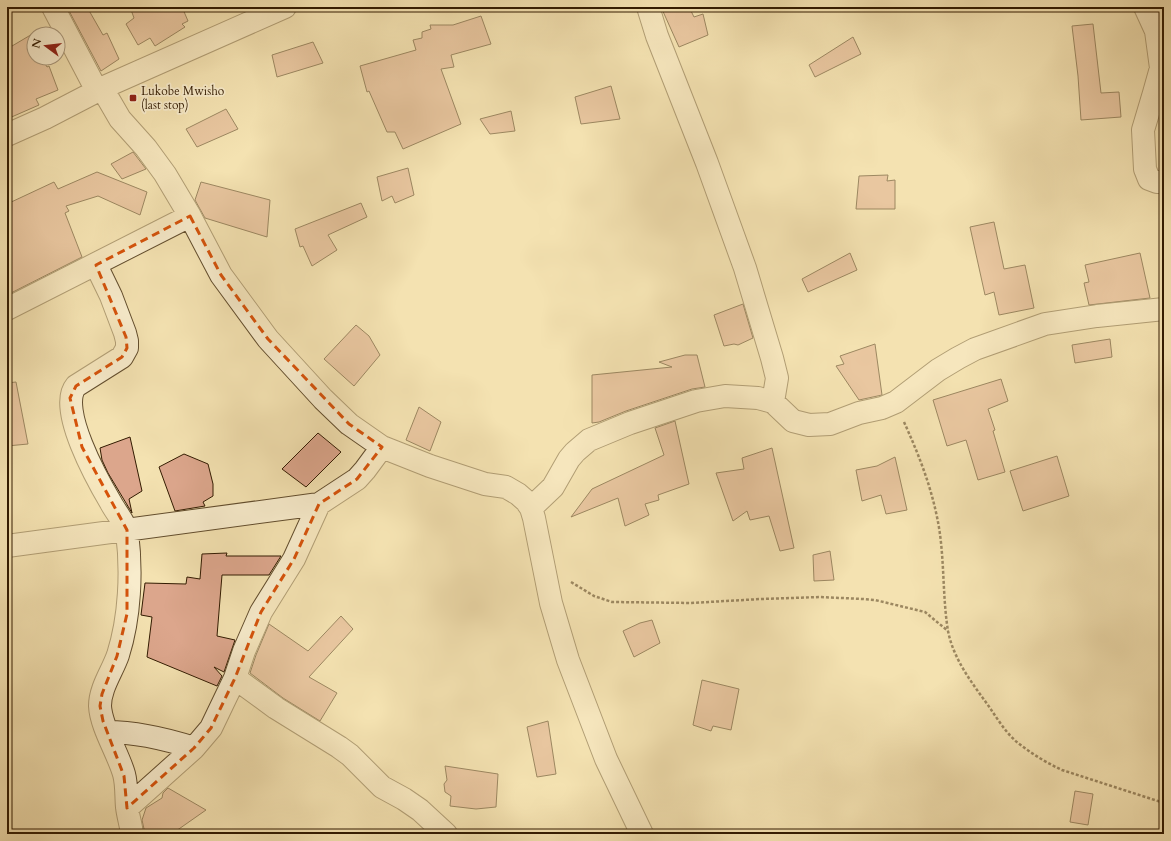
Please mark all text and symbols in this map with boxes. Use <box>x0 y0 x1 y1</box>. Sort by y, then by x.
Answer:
north arrow <box>26 26 66 66</box>
text: N <box>28 37 45 50</box>
place label: Lukobe Mwisho (last stop) <box>141 83 225 113</box>
marker: Lukobe Mwisho (last stop) <box>128 93 138 103</box>

